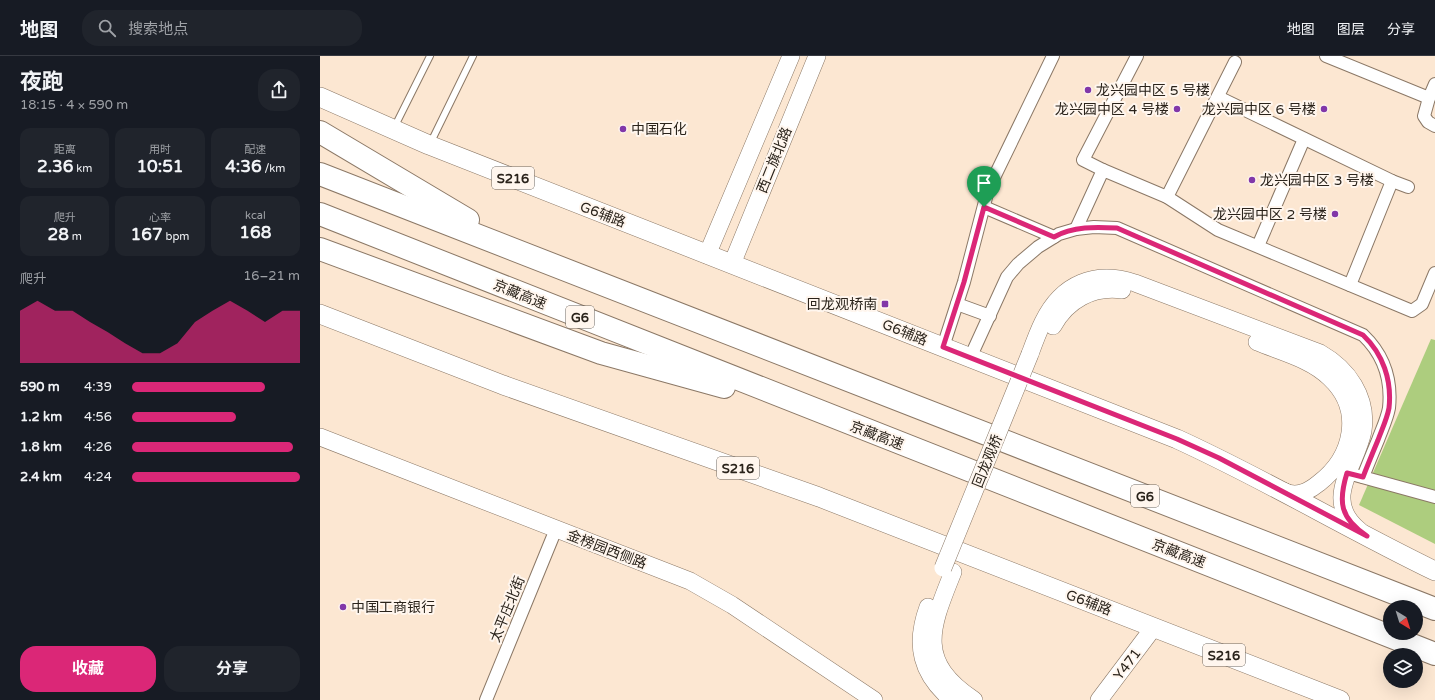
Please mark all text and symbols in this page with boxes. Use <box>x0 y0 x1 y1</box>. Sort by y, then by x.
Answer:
search box <box>82 10 362 46</box>
icon: search <box>96 17 118 39</box>
text: 地图 <box>20 19 58 41</box>
text: 搜索地点 <box>128 20 188 38</box>
text: 地图 <box>1287 21 1315 38</box>
text: 图层 <box>1337 21 1365 38</box>
text: 分享 <box>1387 21 1415 38</box>
text: 夜跑 <box>20 69 64 95</box>
button: share <box>258 69 300 111</box>
place label: 龙兴园中区 5 号楼 <box>1096 82 1210 99</box>
marker: 龙兴园中区 5 号楼 <box>1083 85 1093 95</box>
text: 18:15 · 4 × 590 m <box>20 97 128 113</box>
place label: 龙兴园中区 4 号楼 <box>1055 101 1169 118</box>
place label: 龙兴园中区 6 号楼 <box>1202 101 1316 118</box>
marker: 龙兴园中区 4 号楼 <box>1172 104 1182 114</box>
marker: 龙兴园中区 6 号楼 <box>1319 104 1329 114</box>
place label: 中国石化 <box>631 121 687 138</box>
marker: 中国石化 <box>618 124 628 134</box>
street label: 西二旗北路 <box>753 125 795 196</box>
text: 距离 <box>54 143 76 156</box>
text: 用时 <box>149 143 171 156</box>
text: 配速 <box>244 143 266 156</box>
text: 2.36 <box>37 156 73 177</box>
text: 10:51 <box>136 156 184 177</box>
text: 4:36 <box>225 156 262 177</box>
text: km <box>73 162 92 175</box>
text: /km <box>262 162 285 175</box>
pin <box>967 166 1001 207</box>
road number: S216 <box>492 167 534 189</box>
icon: arrive <box>973 172 995 194</box>
place label: 龙兴园中区 3 号楼 <box>1260 172 1374 189</box>
marker: 龙兴园中区 3 号楼 <box>1247 175 1257 185</box>
street label: G6辅路 <box>578 198 628 231</box>
place label: 龙兴园中区 2 号楼 <box>1213 206 1327 223</box>
text: kcal <box>245 209 266 222</box>
marker: 龙兴园中区 2 号楼 <box>1330 209 1340 219</box>
text: 爬升 <box>54 211 76 224</box>
text: 心率 <box>149 211 171 224</box>
text: 168 <box>239 222 271 243</box>
text: 28 <box>48 224 69 245</box>
text: 167 <box>131 224 163 245</box>
text: m <box>69 230 82 243</box>
text: bpm <box>163 230 189 243</box>
text: 16–21 m <box>243 268 300 284</box>
text: 爬升 <box>20 271 46 287</box>
street label: 京藏高速 <box>491 276 549 313</box>
place label: 回龙观桥南 <box>807 296 877 313</box>
marker: 回龙观桥南 <box>880 299 890 309</box>
road number: G6 <box>566 306 594 328</box>
street label: G6辅路 <box>880 316 930 349</box>
text: 590 m <box>20 379 60 395</box>
text: 4:39 <box>84 379 112 395</box>
text: 1.2 km <box>20 409 62 425</box>
text: 4:56 <box>84 409 112 425</box>
street label: 京藏高速 <box>848 417 906 453</box>
street label: 回龙观桥 <box>969 432 1006 490</box>
text: 1.8 km <box>20 439 62 455</box>
text: 4:26 <box>84 439 112 455</box>
road number: S216 <box>717 457 759 479</box>
text: 2.4 km <box>20 469 62 485</box>
text: 4:24 <box>84 469 112 485</box>
road number: G6 <box>1131 485 1159 507</box>
street label: 金榜园西侧路 <box>565 526 649 572</box>
street label: 京藏高速 <box>1150 535 1208 571</box>
street label: 太平庄北街 <box>486 574 528 645</box>
street label: G6辅路 <box>1064 586 1114 619</box>
place label: 中国工商银行 <box>351 599 435 616</box>
north arrow <box>1383 600 1423 640</box>
map controls <box>1383 600 1423 688</box>
marker: 中国工商银行 <box>338 602 348 612</box>
road number: S216 <box>1203 644 1245 666</box>
street label: Y471 <box>1110 645 1145 684</box>
button: 收藏 <box>20 646 156 692</box>
button: 分享 <box>164 646 300 692</box>
button: layers <box>1383 648 1423 688</box>

